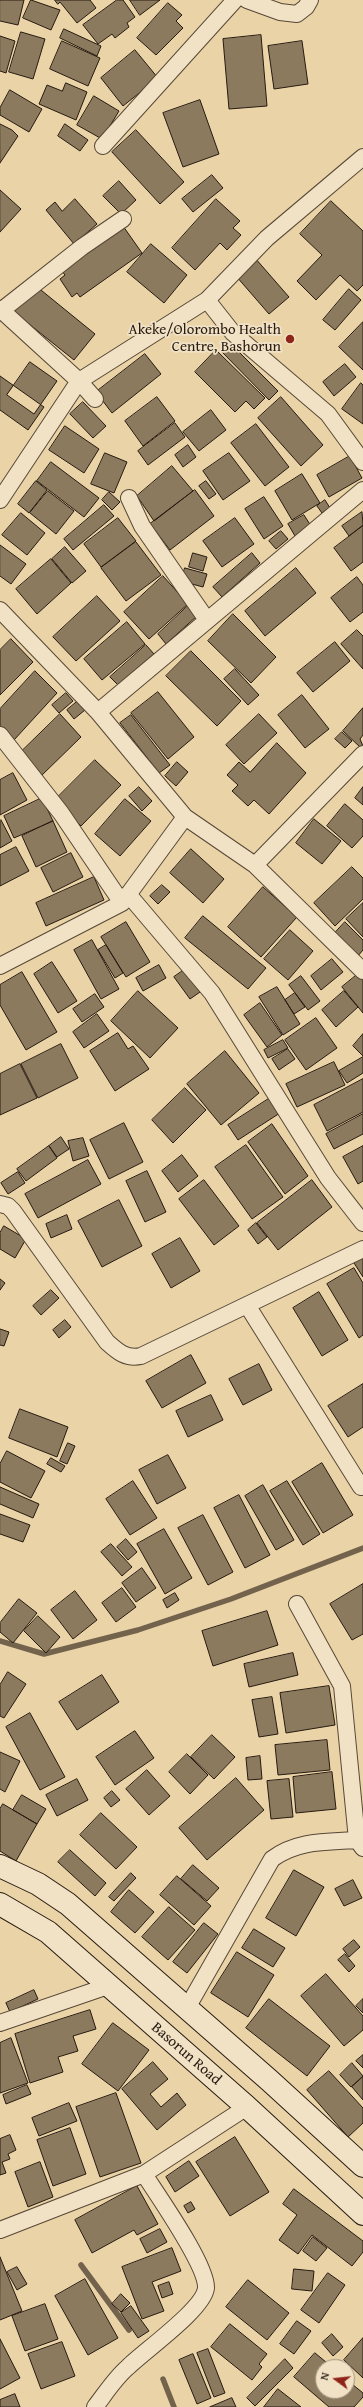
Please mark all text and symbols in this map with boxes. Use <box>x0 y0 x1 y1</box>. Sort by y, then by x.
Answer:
place label: Akeke/Olorombo Health Centre, Bashorun <box>129 321 281 356</box>
marker: Akeke/Olorombo Health Centre, Bashorun <box>284 333 296 345</box>
street label: Basorun Road <box>147 2019 225 2089</box>
north arrow <box>315 2359 355 2399</box>
text: N <box>316 2371 333 2382</box>

